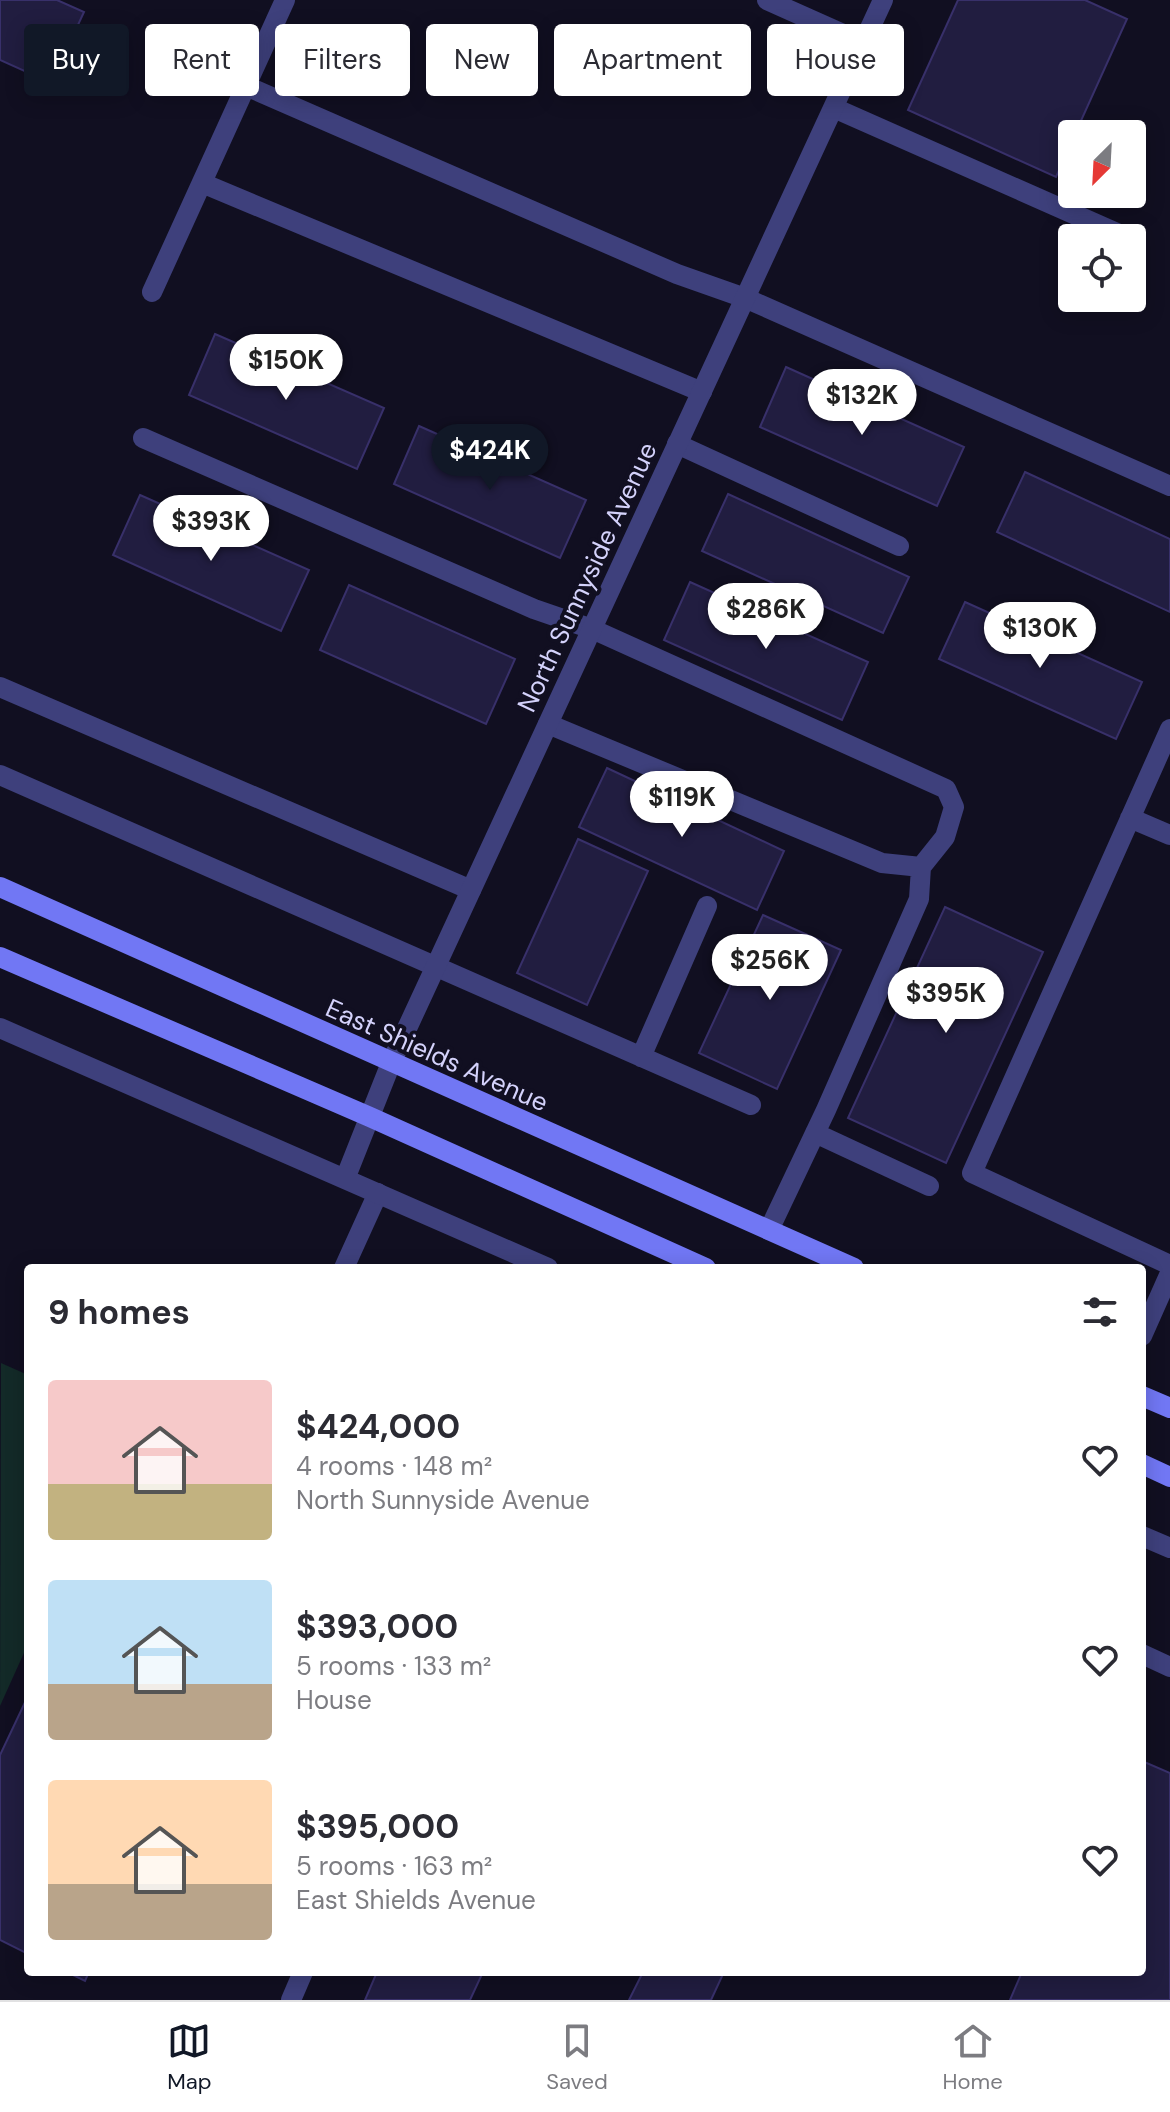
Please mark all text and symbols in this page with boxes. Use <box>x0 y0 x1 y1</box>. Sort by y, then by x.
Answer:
chip: Buy <box>24 24 129 96</box>
chip: Rent <box>145 24 259 96</box>
chip: Filters <box>275 24 410 96</box>
chip: New <box>426 24 538 96</box>
chip: Apartment <box>554 24 751 96</box>
chip: House <box>767 24 904 96</box>
north arrow <box>1058 120 1146 208</box>
map controls <box>1058 120 1146 312</box>
button: locate <box>1058 224 1146 312</box>
pin: $150K <box>230 334 342 402</box>
text: $150K <box>248 343 324 377</box>
pin: $132K <box>806 369 918 437</box>
text: $132K <box>826 378 898 412</box>
pin: $424K <box>434 424 546 492</box>
text: $424K <box>449 433 531 467</box>
street label: North Sunnyside Avenue <box>510 437 664 717</box>
pin: $393K <box>155 495 267 563</box>
text: $393K <box>171 504 251 538</box>
pin: $286K <box>710 583 822 651</box>
text: $286K <box>726 592 806 626</box>
pin: $130K <box>984 602 1096 670</box>
text: $130K <box>1002 611 1078 645</box>
pin: $119K <box>626 771 738 839</box>
text: $119K <box>648 780 716 814</box>
pin: $256K <box>714 934 826 1002</box>
text: $256K <box>730 943 810 977</box>
pin: $395K <box>890 967 1002 1035</box>
text: $395K <box>906 976 986 1010</box>
street label: East Shields Avenue <box>321 991 553 1119</box>
text: 9 homes <box>48 1290 190 1335</box>
icon: filters <box>1078 1290 1122 1334</box>
text: $424,000 <box>296 1404 460 1449</box>
icon: home <box>112 1412 208 1508</box>
icon: heart <box>1078 1438 1122 1482</box>
text: 4 rooms · 148 m² <box>296 1449 492 1483</box>
text: North Sunnyside Avenue <box>296 1483 590 1517</box>
text: $393,000 <box>296 1604 458 1649</box>
icon: home <box>112 1612 208 1708</box>
icon: heart <box>1078 1638 1122 1682</box>
text: 5 rooms · 133 m² <box>296 1649 491 1683</box>
text: House <box>296 1683 372 1717</box>
text: $395,000 <box>296 1804 459 1849</box>
icon: home <box>112 1812 208 1908</box>
icon: heart <box>1078 1838 1122 1882</box>
text: 5 rooms · 163 m² <box>296 1849 492 1883</box>
text: East Shields Avenue <box>296 1883 536 1917</box>
tab: Map <box>167 2019 212 2096</box>
tab: Saved <box>546 2019 608 2096</box>
tab: Home <box>943 2019 1003 2096</box>

